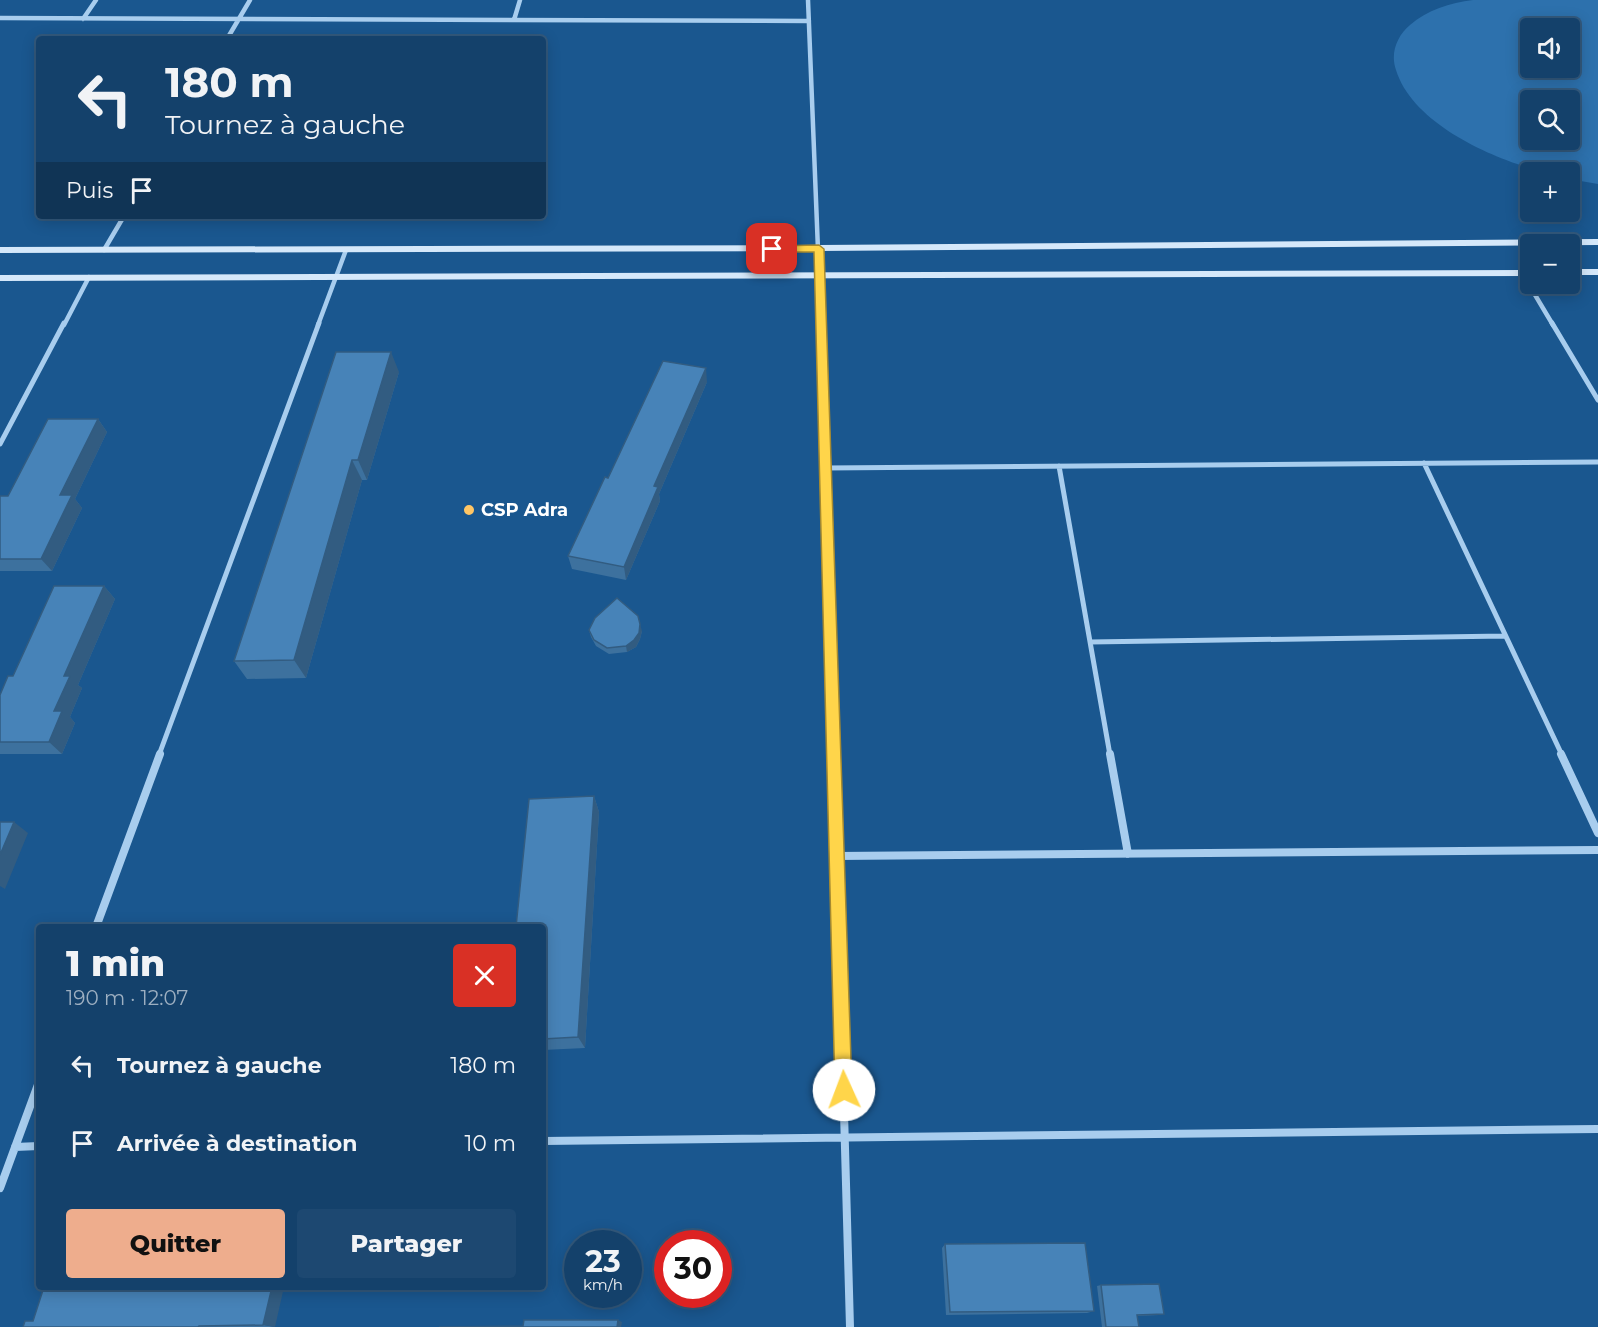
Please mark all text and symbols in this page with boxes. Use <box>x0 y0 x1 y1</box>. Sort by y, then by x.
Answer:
map controls <box>1520 18 1580 294</box>
button: sound <box>1520 18 1580 78</box>
text: 180 m <box>165 56 294 108</box>
icon: left <box>66 60 144 138</box>
button: search <box>1520 90 1580 150</box>
text: Tournez à gauche <box>165 108 405 141</box>
button: + <box>1520 162 1580 222</box>
icon: arrive <box>125 174 158 207</box>
text: Puis <box>66 177 113 204</box>
pin <box>746 223 797 274</box>
icon: arrive <box>755 232 788 265</box>
button: − <box>1520 234 1580 294</box>
place label: CSP Adra <box>481 499 568 521</box>
marker: CSP Adra <box>462 503 476 517</box>
text: 1 min <box>66 941 165 985</box>
button: close <box>453 944 516 1007</box>
text: 190 m · 12:07 <box>66 986 188 1010</box>
icon: left <box>66 1049 99 1082</box>
text: Tournez à gauche <box>117 1052 322 1079</box>
text: 180 m <box>450 1052 516 1079</box>
position arrow <box>812 1058 876 1122</box>
icon: arrive <box>66 1127 99 1160</box>
text: Arrivée à destination <box>117 1130 357 1157</box>
text: 10 m <box>464 1130 516 1157</box>
button: Quitter <box>66 1209 285 1278</box>
button: Partager <box>297 1209 516 1278</box>
speed limit sign: 30 <box>654 1230 732 1308</box>
text: 23 <box>585 1243 621 1280</box>
text: km/h <box>583 1275 623 1294</box>

